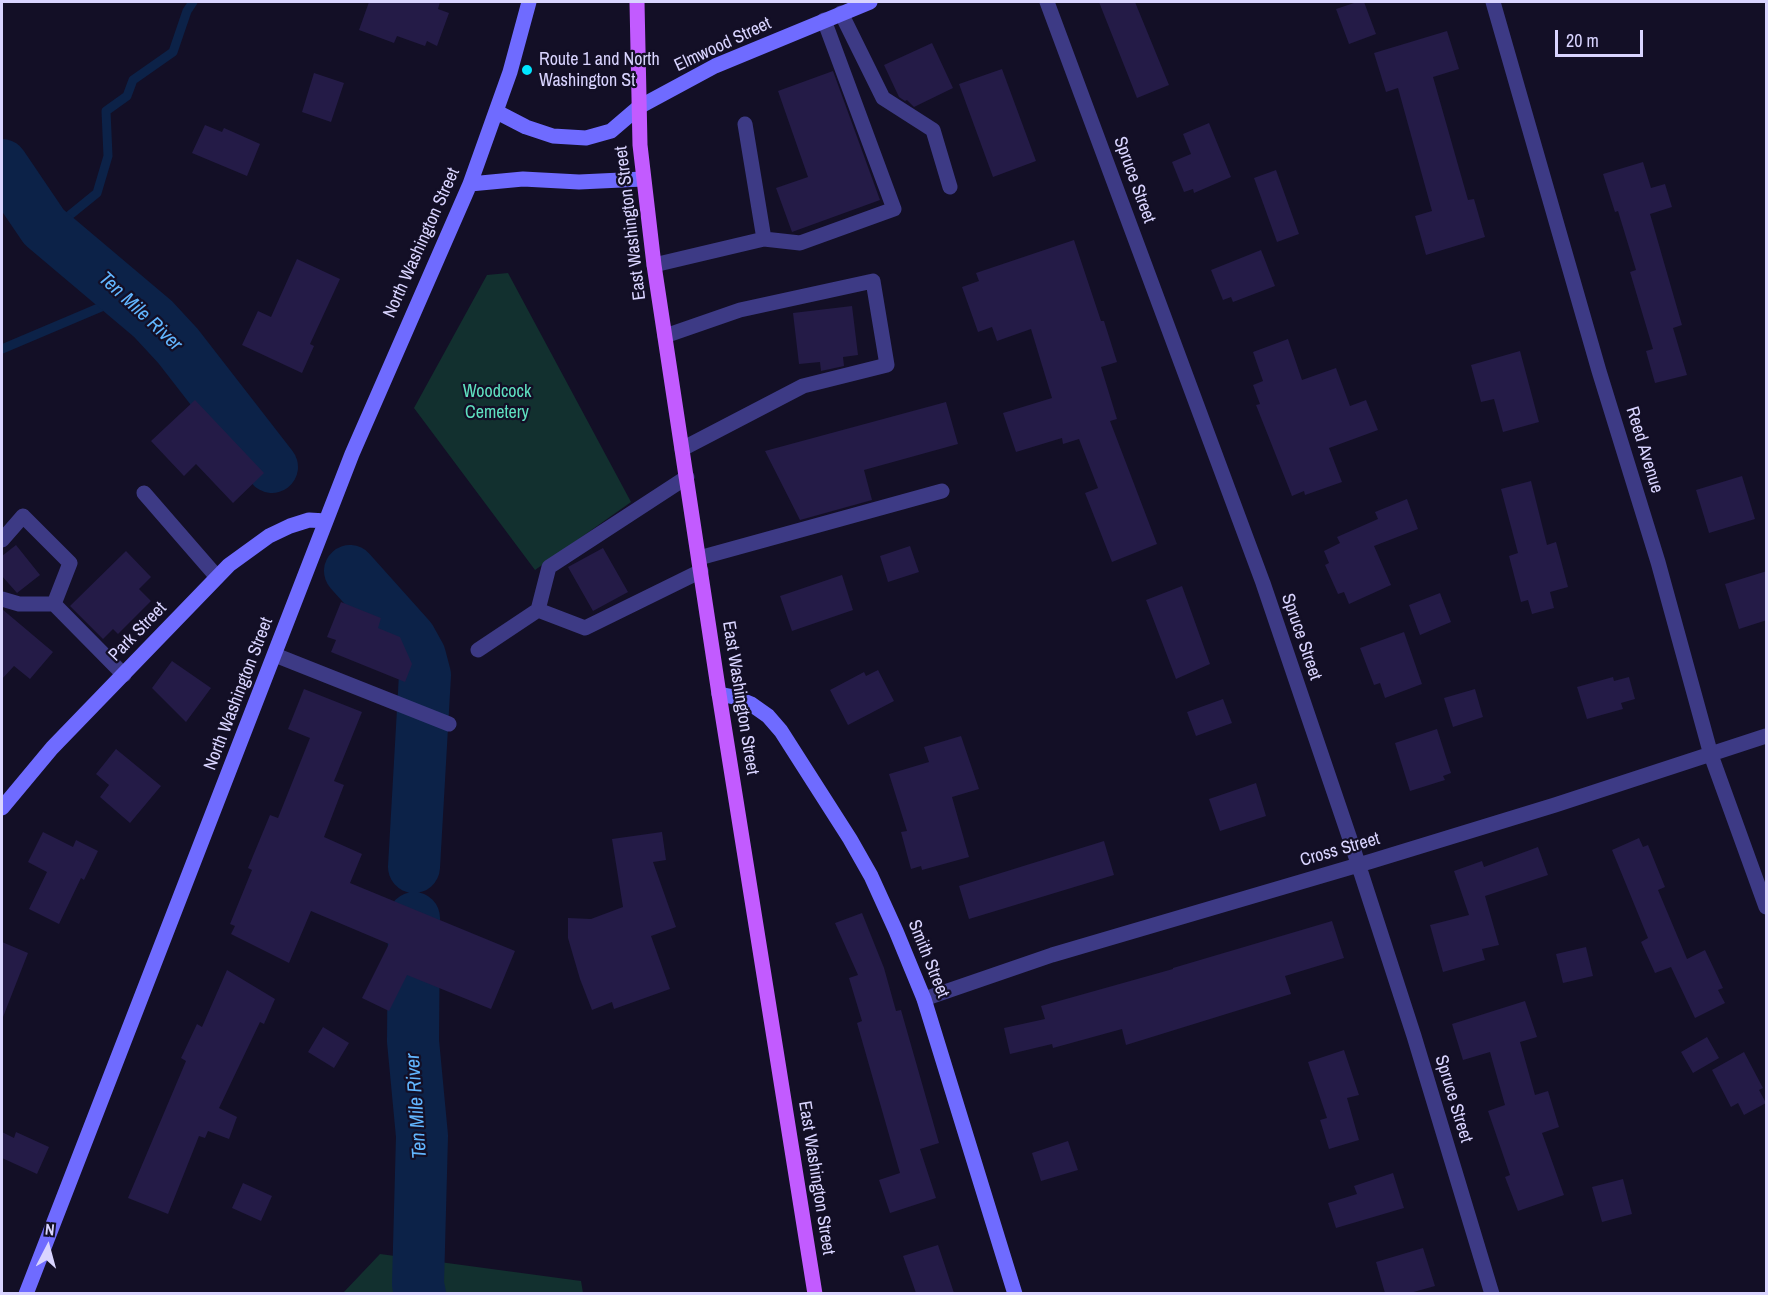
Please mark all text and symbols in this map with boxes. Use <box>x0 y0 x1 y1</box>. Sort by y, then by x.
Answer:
street label: Elmwood Street <box>671 13 775 77</box>
scale bar <box>1558 18 1646 56</box>
text: 20 m <box>1566 28 1599 53</box>
place label: Route 1 and North Washington St <box>539 49 660 92</box>
marker: Route 1 and North Washington St <box>520 63 534 77</box>
street label: Spruce Street <box>1108 134 1160 226</box>
street label: East Washington Street <box>611 145 651 301</box>
street label: North Washington Street <box>379 165 465 321</box>
water label: Ten Mile River <box>93 267 187 357</box>
park label: Woodcock Cemetery <box>463 381 531 424</box>
street label: Reed Avenue <box>1621 404 1667 496</box>
street label: Spruce Street <box>1276 591 1326 683</box>
street label: Park Street <box>105 598 171 666</box>
street label: North Washington Street <box>200 615 278 773</box>
street label: East Washington Street <box>717 620 763 776</box>
street label: Cross Street <box>1298 828 1382 872</box>
street label: Smith Street <box>903 917 953 1001</box>
water label: Ten Mile River <box>401 1053 433 1159</box>
street label: Spruce Street <box>1429 1053 1477 1145</box>
street label: East Washington Street <box>793 1100 839 1256</box>
north arrow <box>18 1217 78 1277</box>
text: N <box>44 1218 56 1241</box>

